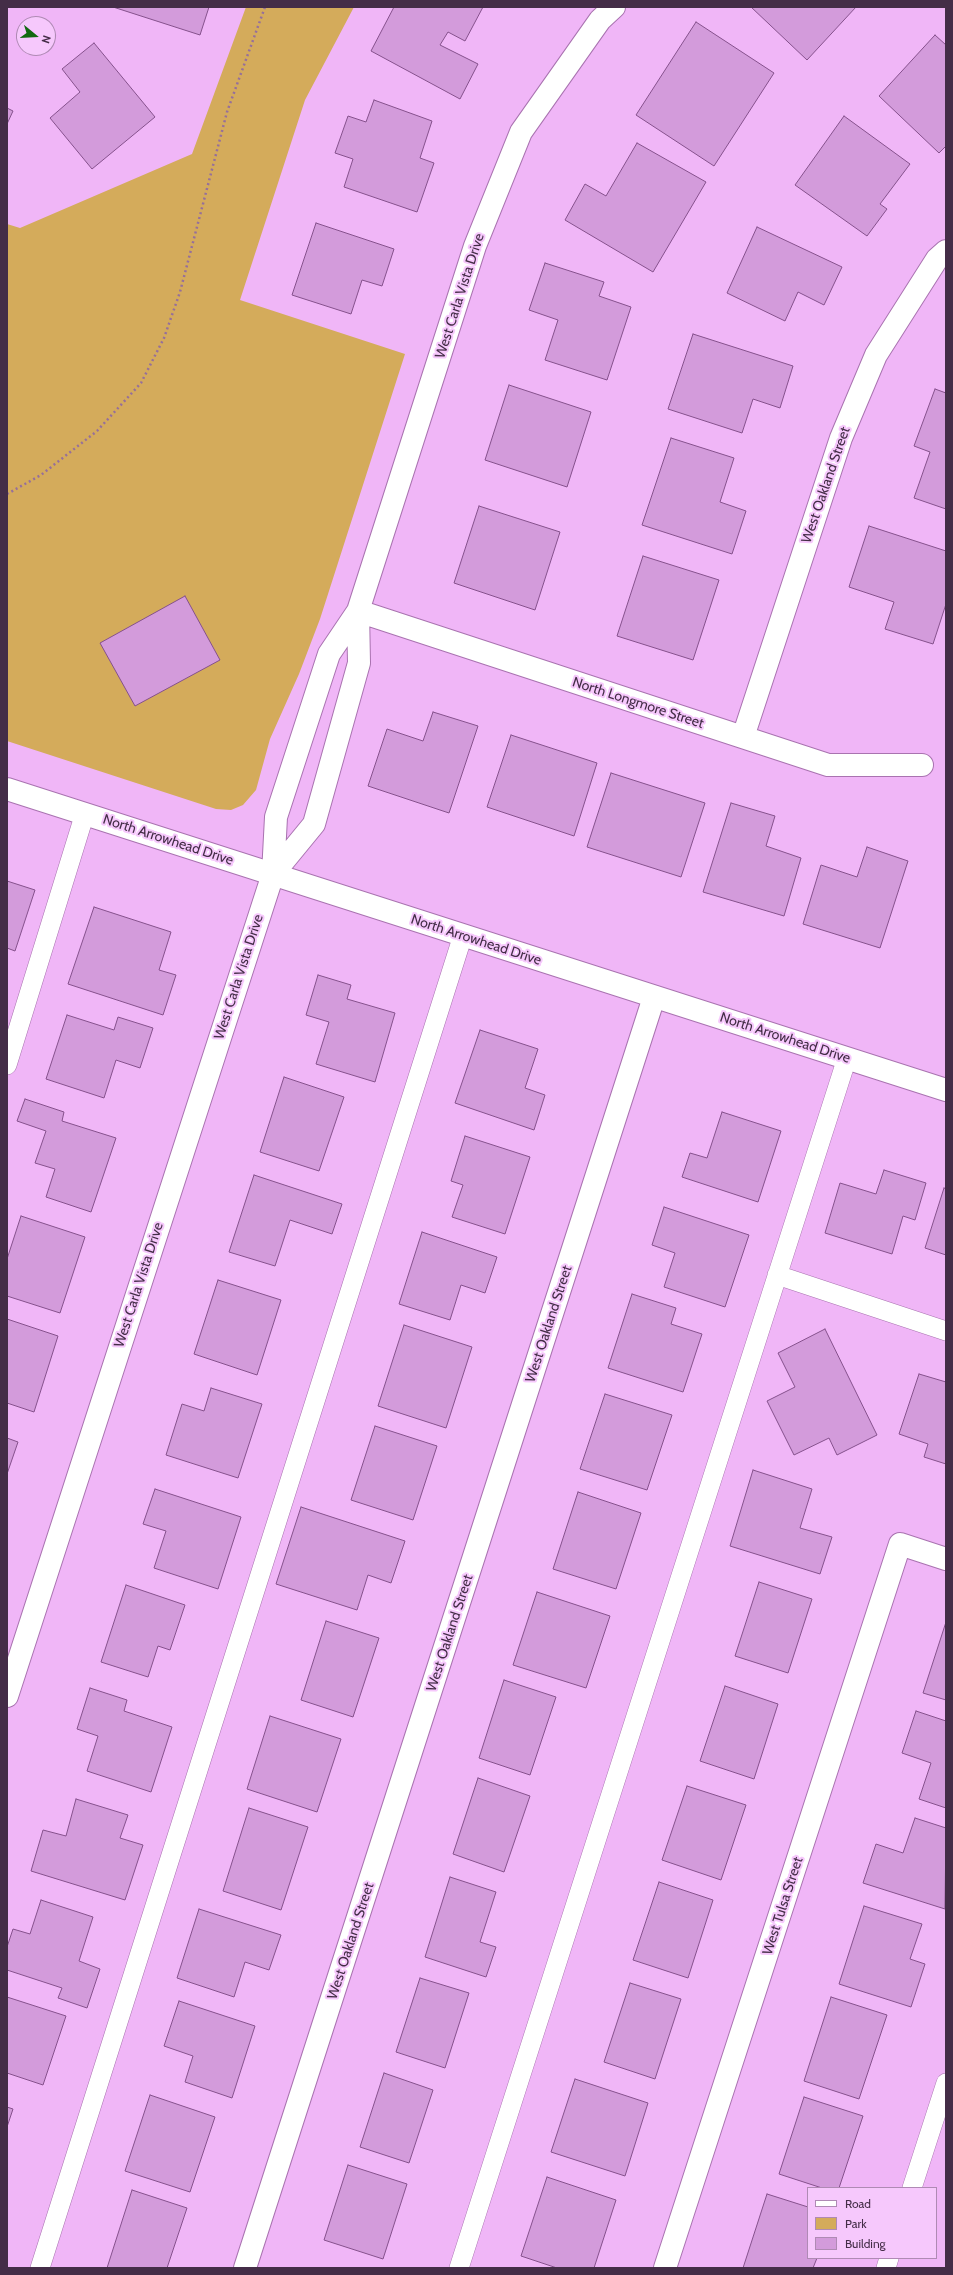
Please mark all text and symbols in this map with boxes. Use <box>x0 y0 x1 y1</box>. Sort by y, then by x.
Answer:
north arrow <box>16 16 56 56</box>
text: N <box>39 34 54 45</box>
street label: West Carla Vista Drive <box>432 231 488 361</box>
street label: West Oakland Street <box>798 425 854 545</box>
street label: North Longmore Street <box>570 674 706 732</box>
street label: North Arrowhead Drive <box>101 811 235 869</box>
street label: North Arrowhead Drive <box>409 911 543 969</box>
street label: West Carla Vista Drive <box>211 912 267 1042</box>
street label: North Arrowhead Drive <box>718 1009 852 1067</box>
street label: West Carla Vista Drive <box>111 1220 167 1350</box>
street label: West Oakland Street <box>522 1263 576 1385</box>
street label: West Oakland Street <box>423 1572 477 1694</box>
street label: West Tulsa Street <box>759 1855 807 1957</box>
street label: West Oakland Street <box>324 1880 378 2002</box>
legend <box>807 2187 937 2259</box>
text: Road <box>845 2196 871 2211</box>
text: Park <box>845 2216 867 2231</box>
text: Building <box>845 2236 886 2251</box>

